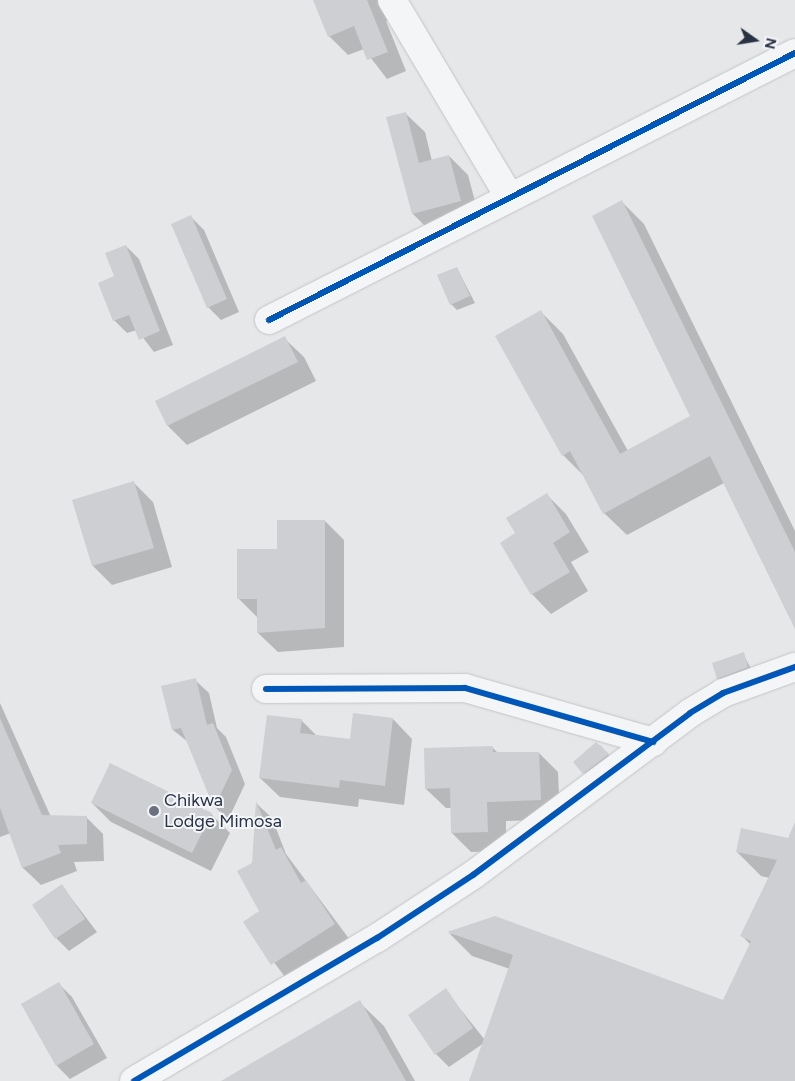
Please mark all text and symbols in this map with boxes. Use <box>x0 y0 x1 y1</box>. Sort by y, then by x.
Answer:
north arrow <box>730 15 780 65</box>
text: N <box>761 36 780 51</box>
place label: Chikwa Lodge Mimosa <box>164 790 282 832</box>
marker: Chikwa Lodge Mimosa <box>148 805 160 817</box>

